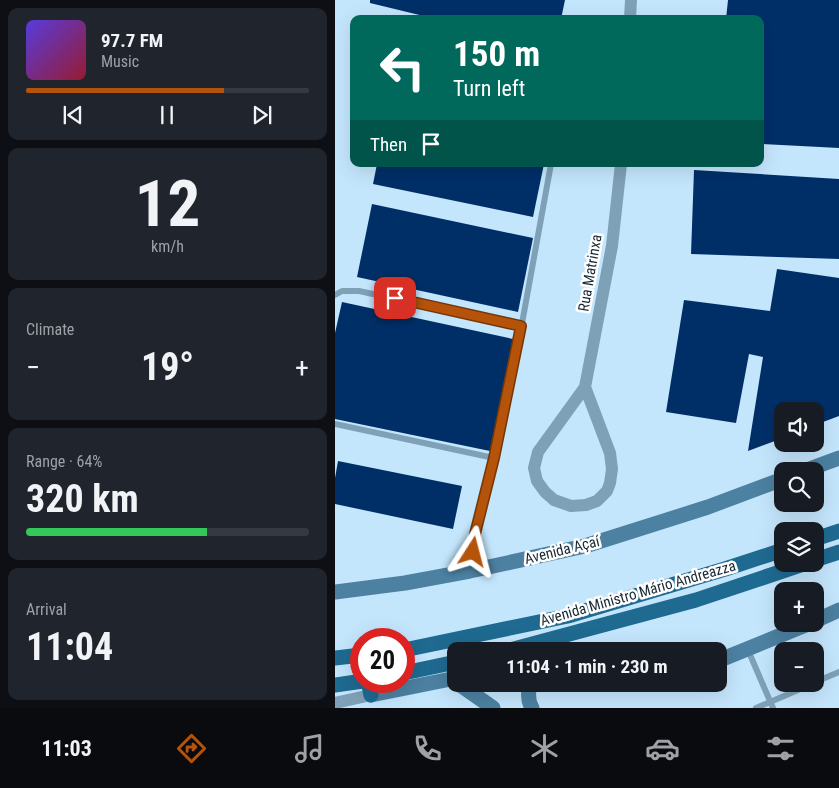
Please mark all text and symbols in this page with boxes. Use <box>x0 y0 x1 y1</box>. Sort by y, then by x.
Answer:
text: 97.7 FM <box>101 29 163 52</box>
text: 150 m <box>453 34 540 75</box>
icon: left <box>370 35 435 100</box>
text: Music <box>101 52 139 71</box>
text: Turn left <box>453 76 525 101</box>
icon: previous <box>59 101 87 129</box>
icon: pause <box>153 101 181 129</box>
icon: next <box>248 101 276 129</box>
icon: arrive <box>417 130 445 158</box>
text: Then <box>370 133 407 156</box>
text: 12 <box>135 166 200 242</box>
street label: Rua Matrinxa <box>574 233 606 313</box>
text: km/h <box>151 237 184 256</box>
pin <box>374 277 416 319</box>
icon: arrive <box>381 284 409 312</box>
text: Climate <box>26 320 74 339</box>
text: 19° <box>141 345 194 389</box>
text: − <box>26 351 40 384</box>
text: + <box>295 351 309 384</box>
map controls <box>774 402 824 692</box>
button: sound <box>774 402 824 452</box>
text: Range · 64% <box>26 452 102 471</box>
button: search <box>774 462 824 512</box>
text: 320 km <box>26 477 139 521</box>
button: layers <box>774 522 824 572</box>
position arrow <box>446 525 498 577</box>
street label: Avenida Açaí <box>523 532 603 568</box>
street label: Avenida Ministro Mário Andreazza <box>538 556 738 630</box>
button: + <box>774 582 824 632</box>
text: Arrival <box>26 600 67 619</box>
text: 11:04 <box>26 625 113 669</box>
speed limit sign: 20 <box>350 628 415 693</box>
button: − <box>774 642 824 692</box>
text: 11:04 · 1 min · 230 m <box>506 655 668 678</box>
icon: directions <box>174 731 209 766</box>
icon: music <box>292 731 327 766</box>
icon: phone <box>410 731 445 766</box>
icon: climate <box>527 731 562 766</box>
icon: car <box>645 731 680 766</box>
icon: filters <box>763 731 798 766</box>
text: 11:03 <box>41 736 92 761</box>

